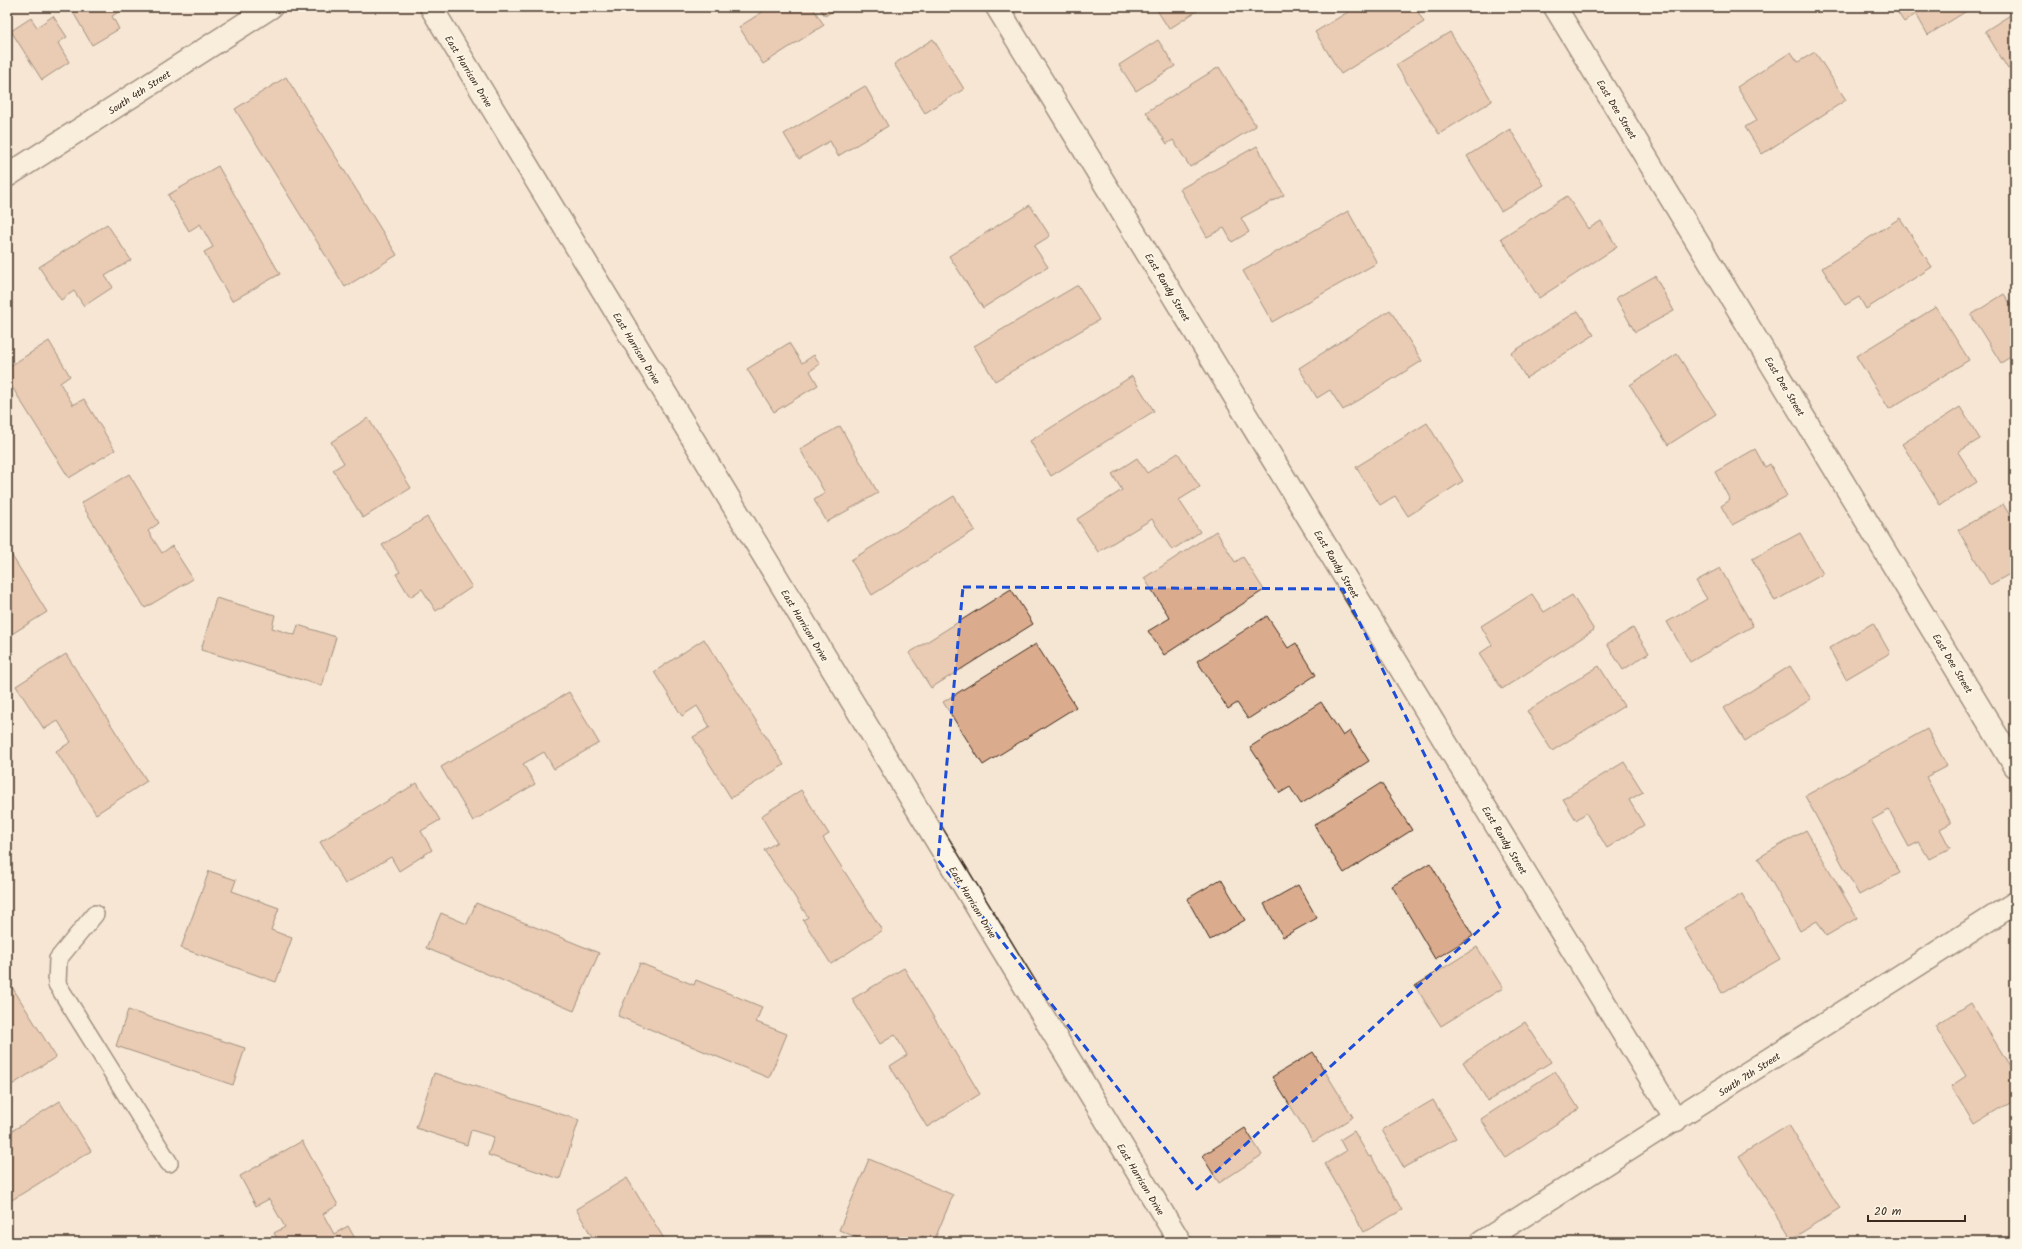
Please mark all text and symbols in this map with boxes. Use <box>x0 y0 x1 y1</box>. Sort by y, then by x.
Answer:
street label: East Harrison Drive <box>440 32 496 111</box>
street label: South 4th Street <box>105 66 174 119</box>
street label: East Dee Street <box>1592 76 1640 143</box>
street label: East Randy Street <box>1140 250 1194 325</box>
street label: East Harrison Drive <box>608 309 664 388</box>
street label: East Dee Street <box>1760 353 1808 420</box>
street label: East Randy Street <box>1309 527 1363 602</box>
street label: East Harrison Drive <box>776 586 832 665</box>
street label: East Dee Street <box>1928 630 1976 697</box>
street label: East Randy Street <box>1477 803 1531 878</box>
street label: East Harrison Drive <box>944 863 1000 942</box>
street label: South 7th Street <box>1715 1049 1784 1101</box>
street label: East Harrison Drive <box>1112 1140 1168 1219</box>
scale bar <box>1868 1197 1965 1223</box>
text: 20 m <box>1874 1202 1902 1221</box>

